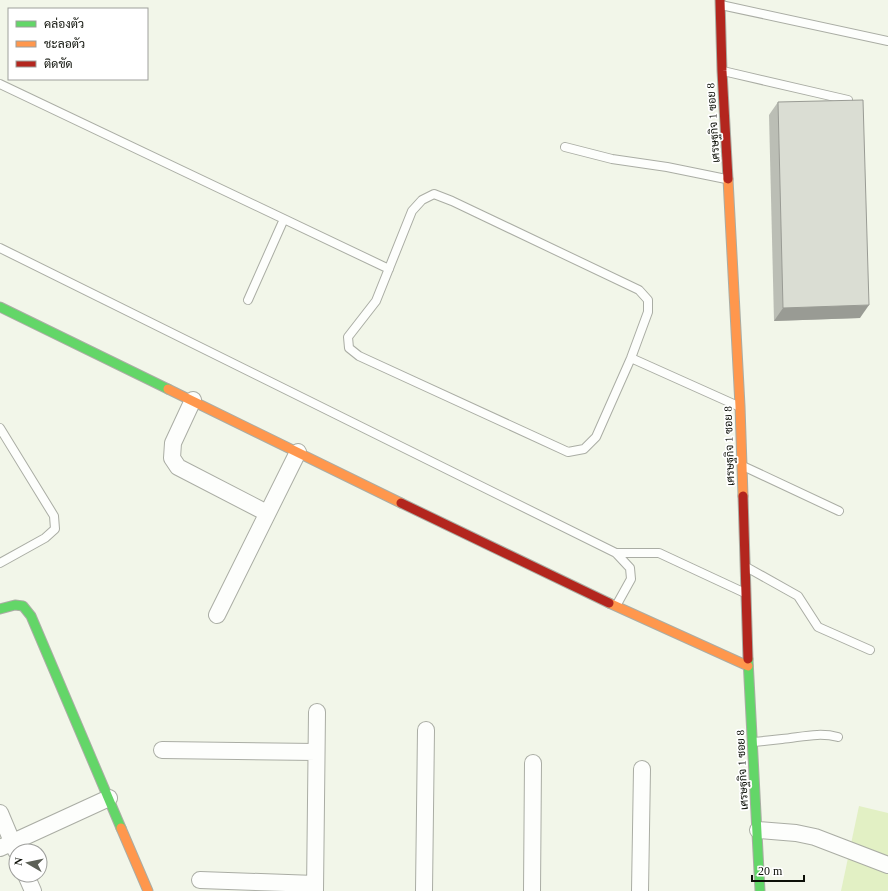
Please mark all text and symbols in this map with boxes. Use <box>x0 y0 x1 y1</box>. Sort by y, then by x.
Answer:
legend <box>8 8 148 80</box>
text: คล่องตัว <box>44 17 84 31</box>
text: ชะลอตัว <box>44 37 85 51</box>
text: ติดขัด <box>44 57 73 71</box>
street label: เศรษฐกิจ 1 ซอย 8 <box>704 82 724 163</box>
street label: เศรษฐกิจ 1 ซอย 8 <box>722 405 738 486</box>
street label: เศรษฐกิจ 1 ซอย 8 <box>734 729 752 810</box>
north arrow <box>8 843 48 883</box>
text: N <box>12 857 25 866</box>
scale bar <box>752 857 804 883</box>
text: 20 m <box>758 864 783 878</box>

